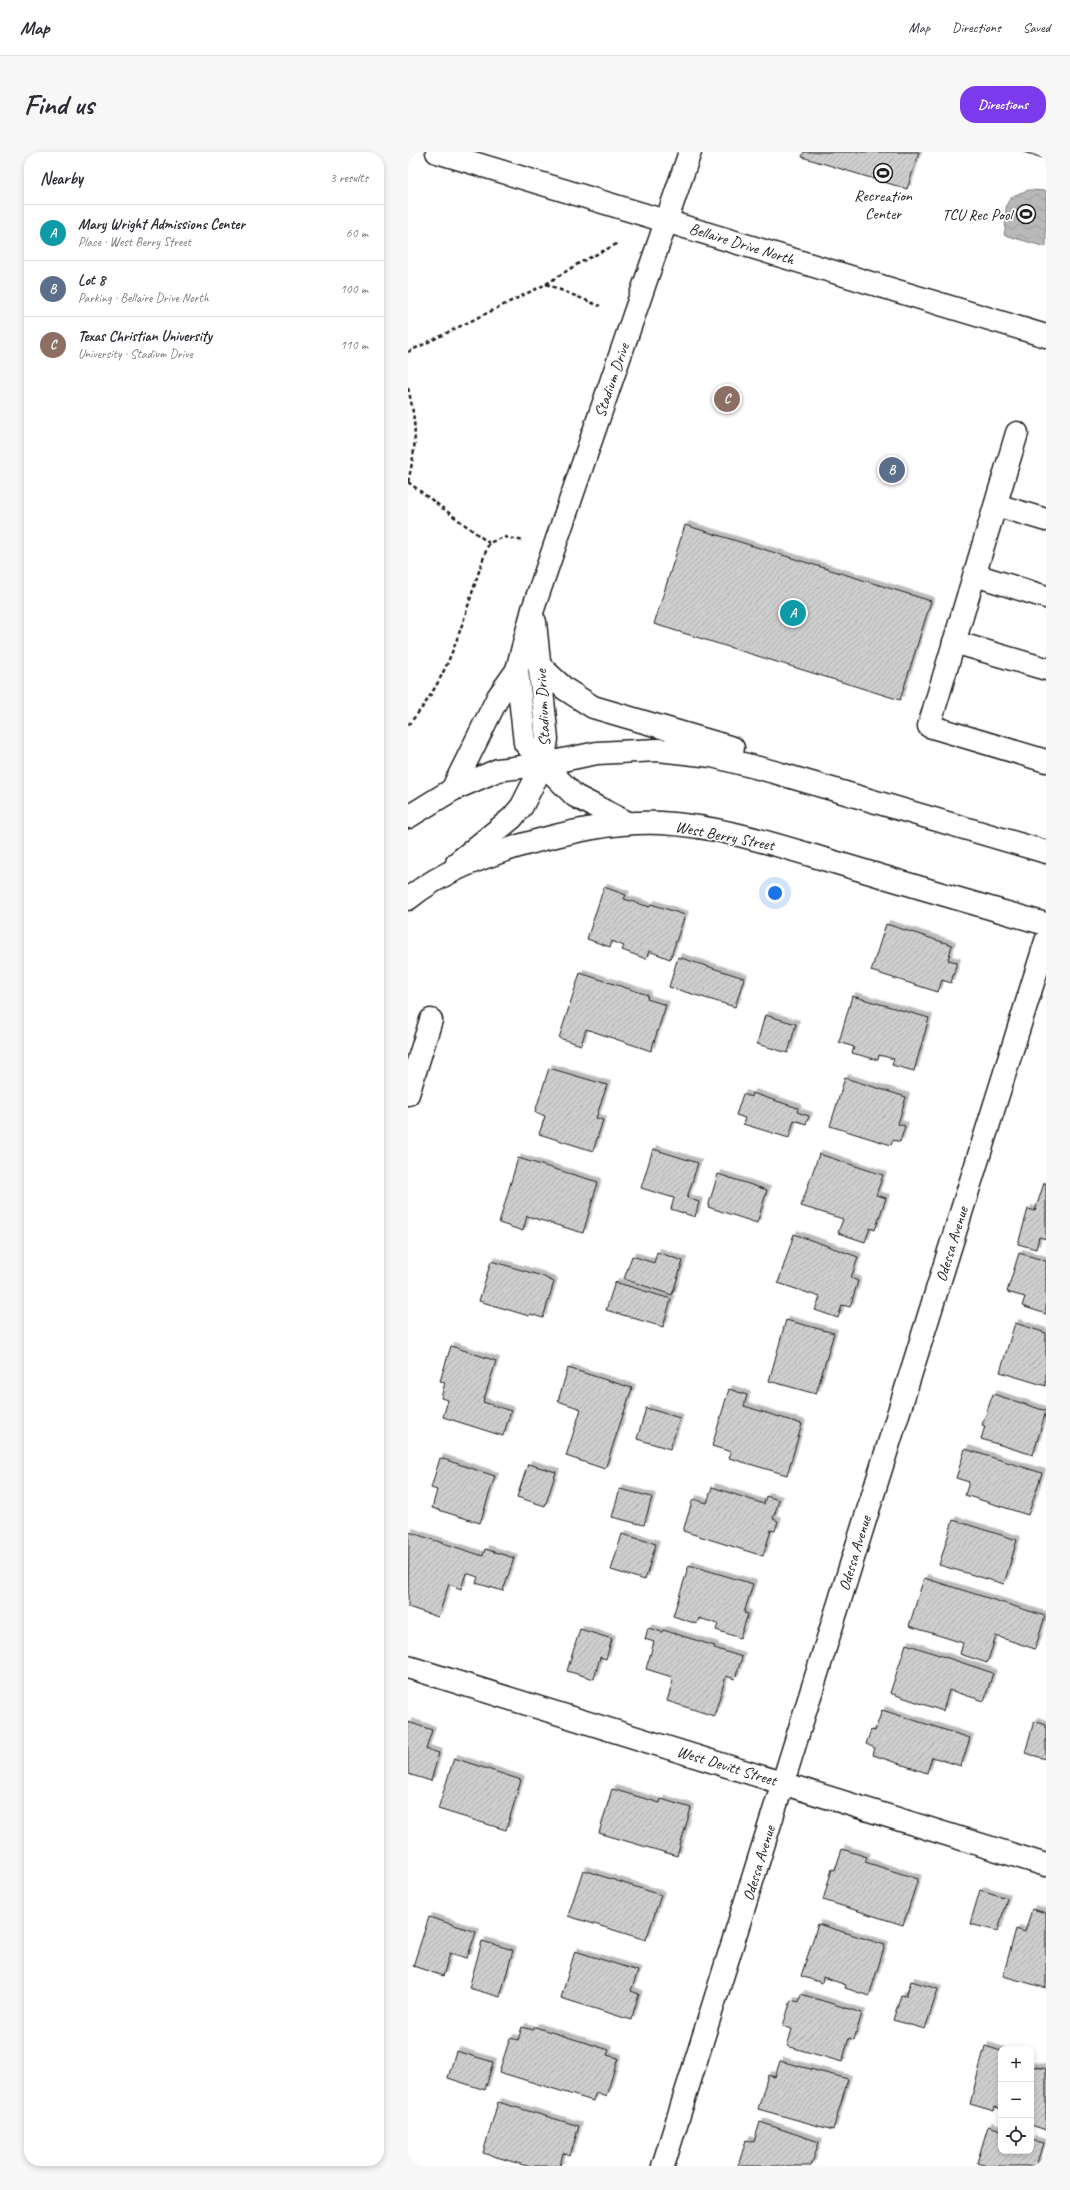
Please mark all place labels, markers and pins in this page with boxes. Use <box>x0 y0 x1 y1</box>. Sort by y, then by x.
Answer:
sports icon: Recreation Center <box>872 162 894 184</box>
place label: Recreation Center <box>854 186 913 224</box>
sports icon: TCU Rec Pool <box>1015 203 1037 225</box>
place label: TCU Rec Pool <box>942 205 1015 225</box>
pin: C <box>714 384 740 414</box>
pin: B <box>879 455 905 485</box>
pin: A <box>780 598 806 628</box>

